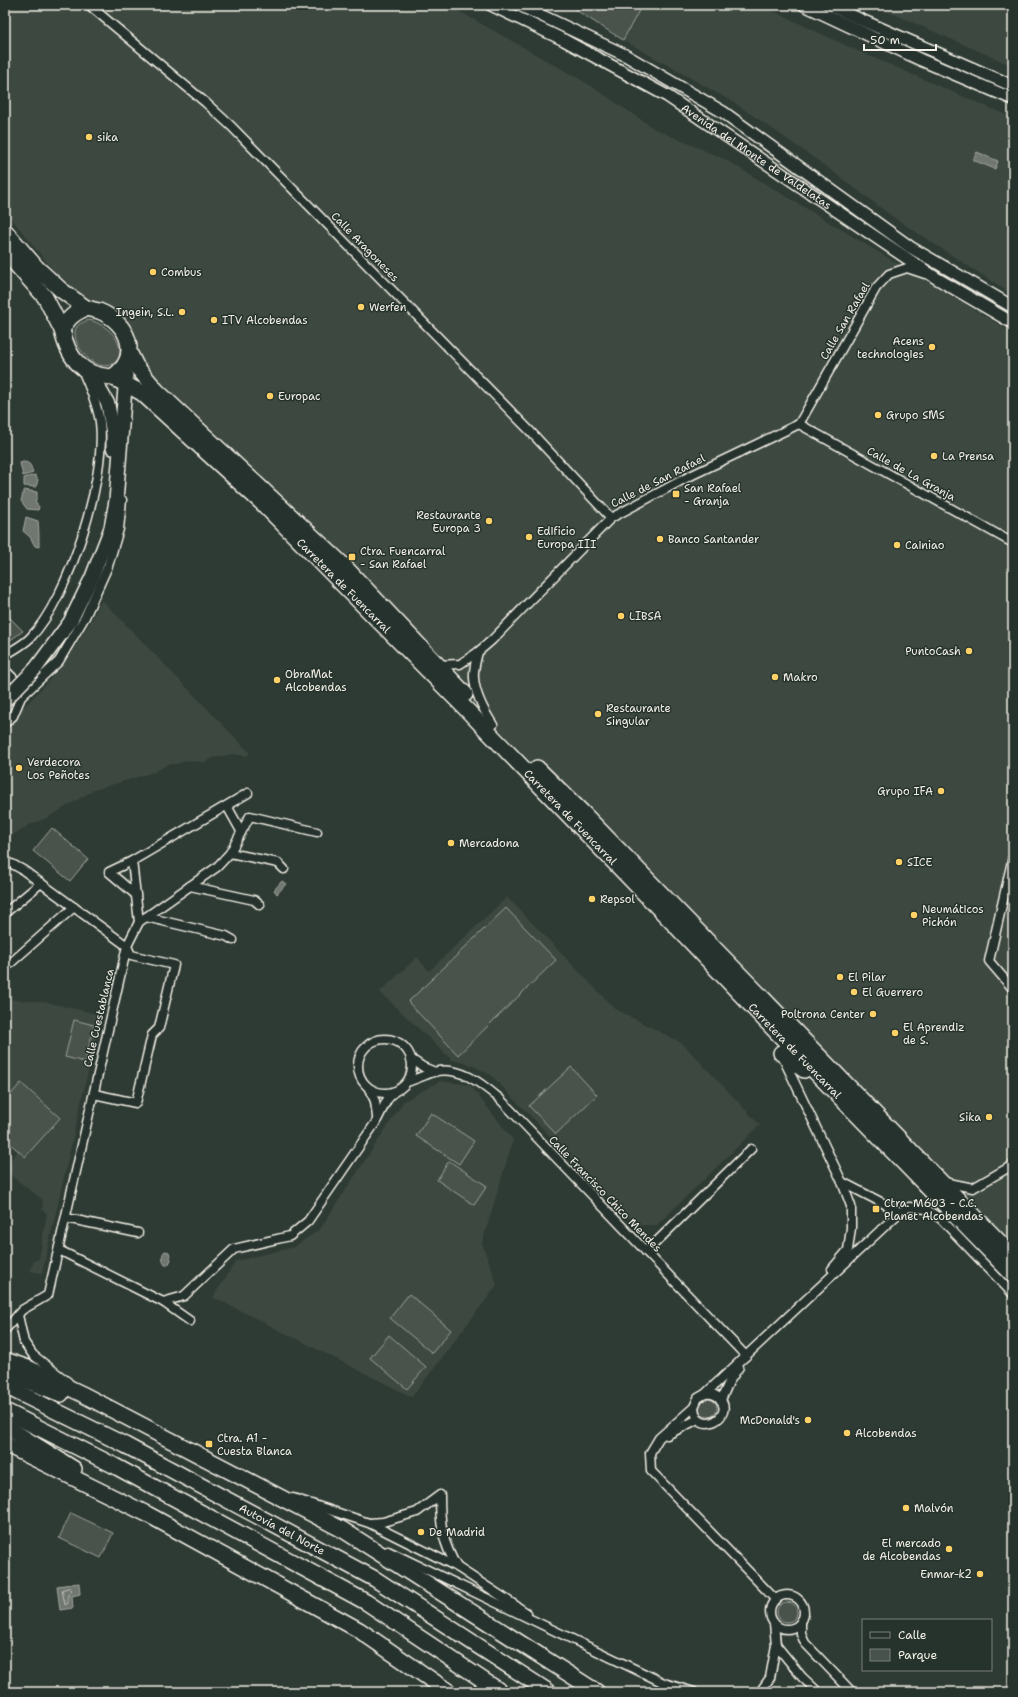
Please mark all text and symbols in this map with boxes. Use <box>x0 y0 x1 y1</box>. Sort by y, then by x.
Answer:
scale bar <box>864 26 936 52</box>
text: 50 m <box>870 32 900 48</box>
street label: Avenida del Monte de Valdelatas <box>678 100 834 213</box>
place label: sika <box>97 130 118 145</box>
marker: sika <box>84 132 94 142</box>
street label: Calle Aragoneses <box>328 209 402 285</box>
place label: Combus <box>161 265 202 280</box>
marker: Combus <box>148 267 158 277</box>
street label: Calle San Rafael <box>817 279 874 362</box>
place label: Werfen <box>369 300 407 315</box>
marker: Werfen <box>356 302 366 312</box>
place label: Ingein, S.L. <box>116 305 174 320</box>
marker: Ingein, S.L. <box>177 307 187 317</box>
place label: ITV Alcobendas <box>222 313 308 328</box>
marker: ITV Alcobendas <box>209 315 219 325</box>
place label: Acens technologies <box>857 334 924 362</box>
marker: Acens technologies <box>927 342 937 352</box>
place label: Europac <box>278 389 321 404</box>
marker: Europac <box>265 391 275 401</box>
place label: Grupo SMS <box>886 408 945 423</box>
marker: Grupo SMS <box>873 410 883 420</box>
street label: Calle de La Granja <box>864 443 958 505</box>
place label: La Prensa <box>942 449 994 464</box>
street label: Calle de San Rafael <box>608 450 708 511</box>
marker: La Prensa <box>929 451 939 461</box>
place label: San Rafael - Granja <box>684 481 742 509</box>
marker: San Rafael - Granja <box>671 489 681 499</box>
place label: Restaurante Europa 3 <box>416 508 481 536</box>
marker: Restaurante Europa 3 <box>484 516 494 526</box>
place label: Edificio Europa III <box>537 524 596 552</box>
marker: Edificio Europa III <box>524 532 534 542</box>
place label: Banco Santander <box>668 532 759 547</box>
marker: Banco Santander <box>655 534 665 544</box>
street label: Carretera de Fuencarral <box>293 535 395 637</box>
place label: Cainiao <box>905 538 945 553</box>
marker: Cainiao <box>892 540 902 550</box>
place label: Ctra. Fuencarral - San Rafael <box>360 544 446 572</box>
marker: Ctra. Fuencarral - San Rafael <box>347 552 357 562</box>
place label: LIBSA <box>629 609 661 624</box>
marker: LIBSA <box>616 611 626 621</box>
place label: PuntoCash <box>905 644 961 659</box>
marker: PuntoCash <box>964 646 974 656</box>
place label: ObraMat Alcobendas <box>285 667 347 695</box>
place label: Makro <box>783 670 818 685</box>
marker: Makro <box>770 672 780 682</box>
marker: ObraMat Alcobendas <box>272 675 282 685</box>
place label: Restaurante Singular <box>606 701 671 729</box>
marker: Restaurante Singular <box>593 709 603 719</box>
place label: Verdecora Los Peñotes <box>27 755 90 783</box>
marker: Verdecora Los Peñotes <box>14 763 24 773</box>
street label: Carretera de Fuencarral <box>521 766 621 869</box>
place label: Grupo IFA <box>877 784 933 799</box>
marker: Grupo IFA <box>936 786 946 796</box>
place label: Mercadona <box>459 836 519 851</box>
marker: Mercadona <box>446 838 456 848</box>
place label: SICE <box>907 855 932 870</box>
marker: SICE <box>894 857 904 867</box>
place label: Repsol <box>600 892 635 907</box>
marker: Repsol <box>587 894 597 904</box>
place label: Neumáticos Pichón <box>922 902 984 930</box>
marker: Neumáticos Pichón <box>909 910 919 920</box>
street label: Calle Cuestablanca <box>80 967 118 1069</box>
place label: El Pilar <box>848 970 886 985</box>
marker: El Pilar <box>835 972 845 982</box>
place label: El Guerrero <box>862 985 923 1000</box>
marker: El Guerrero <box>849 987 859 997</box>
street label: Carretera de Fuencarral <box>745 1000 845 1102</box>
place label: Poltrona Center <box>781 1007 865 1022</box>
marker: Poltrona Center <box>868 1009 878 1019</box>
place label: El Aprendiz de S. <box>903 1020 965 1048</box>
marker: El Aprendiz de S. <box>890 1028 900 1038</box>
place label: Sika <box>959 1110 981 1125</box>
marker: Sika <box>984 1112 994 1122</box>
street label: Calle Francisco Chico Mendes <box>545 1133 665 1255</box>
place label: Ctra. M603 - C.C. Planet Alcobendas <box>884 1196 984 1224</box>
marker: Ctra. M603 - C.C. Planet Alcobendas <box>871 1204 881 1214</box>
place label: McDonald's <box>740 1413 800 1428</box>
marker: McDonald's <box>803 1415 813 1425</box>
place label: Alcobendas <box>855 1426 917 1441</box>
marker: Alcobendas <box>842 1428 852 1438</box>
place label: Ctra. A1 - Cuesta Blanca <box>217 1431 292 1459</box>
marker: Ctra. A1 - Cuesta Blanca <box>204 1439 214 1449</box>
street label: Autovía del Norte <box>237 1500 328 1558</box>
place label: Malvón <box>914 1501 954 1516</box>
marker: Malvón <box>901 1503 911 1513</box>
place label: De Madrid <box>429 1525 485 1540</box>
marker: De Madrid <box>416 1527 426 1537</box>
place label: El mercado de Alcobendas <box>862 1536 941 1564</box>
marker: El mercado de Alcobendas <box>944 1544 954 1554</box>
place label: Enmar-k2 <box>920 1567 972 1582</box>
marker: Enmar-k2 <box>975 1569 985 1579</box>
legend <box>862 1619 992 1671</box>
text: Calle <box>898 1627 927 1643</box>
text: Parque <box>898 1647 937 1663</box>

